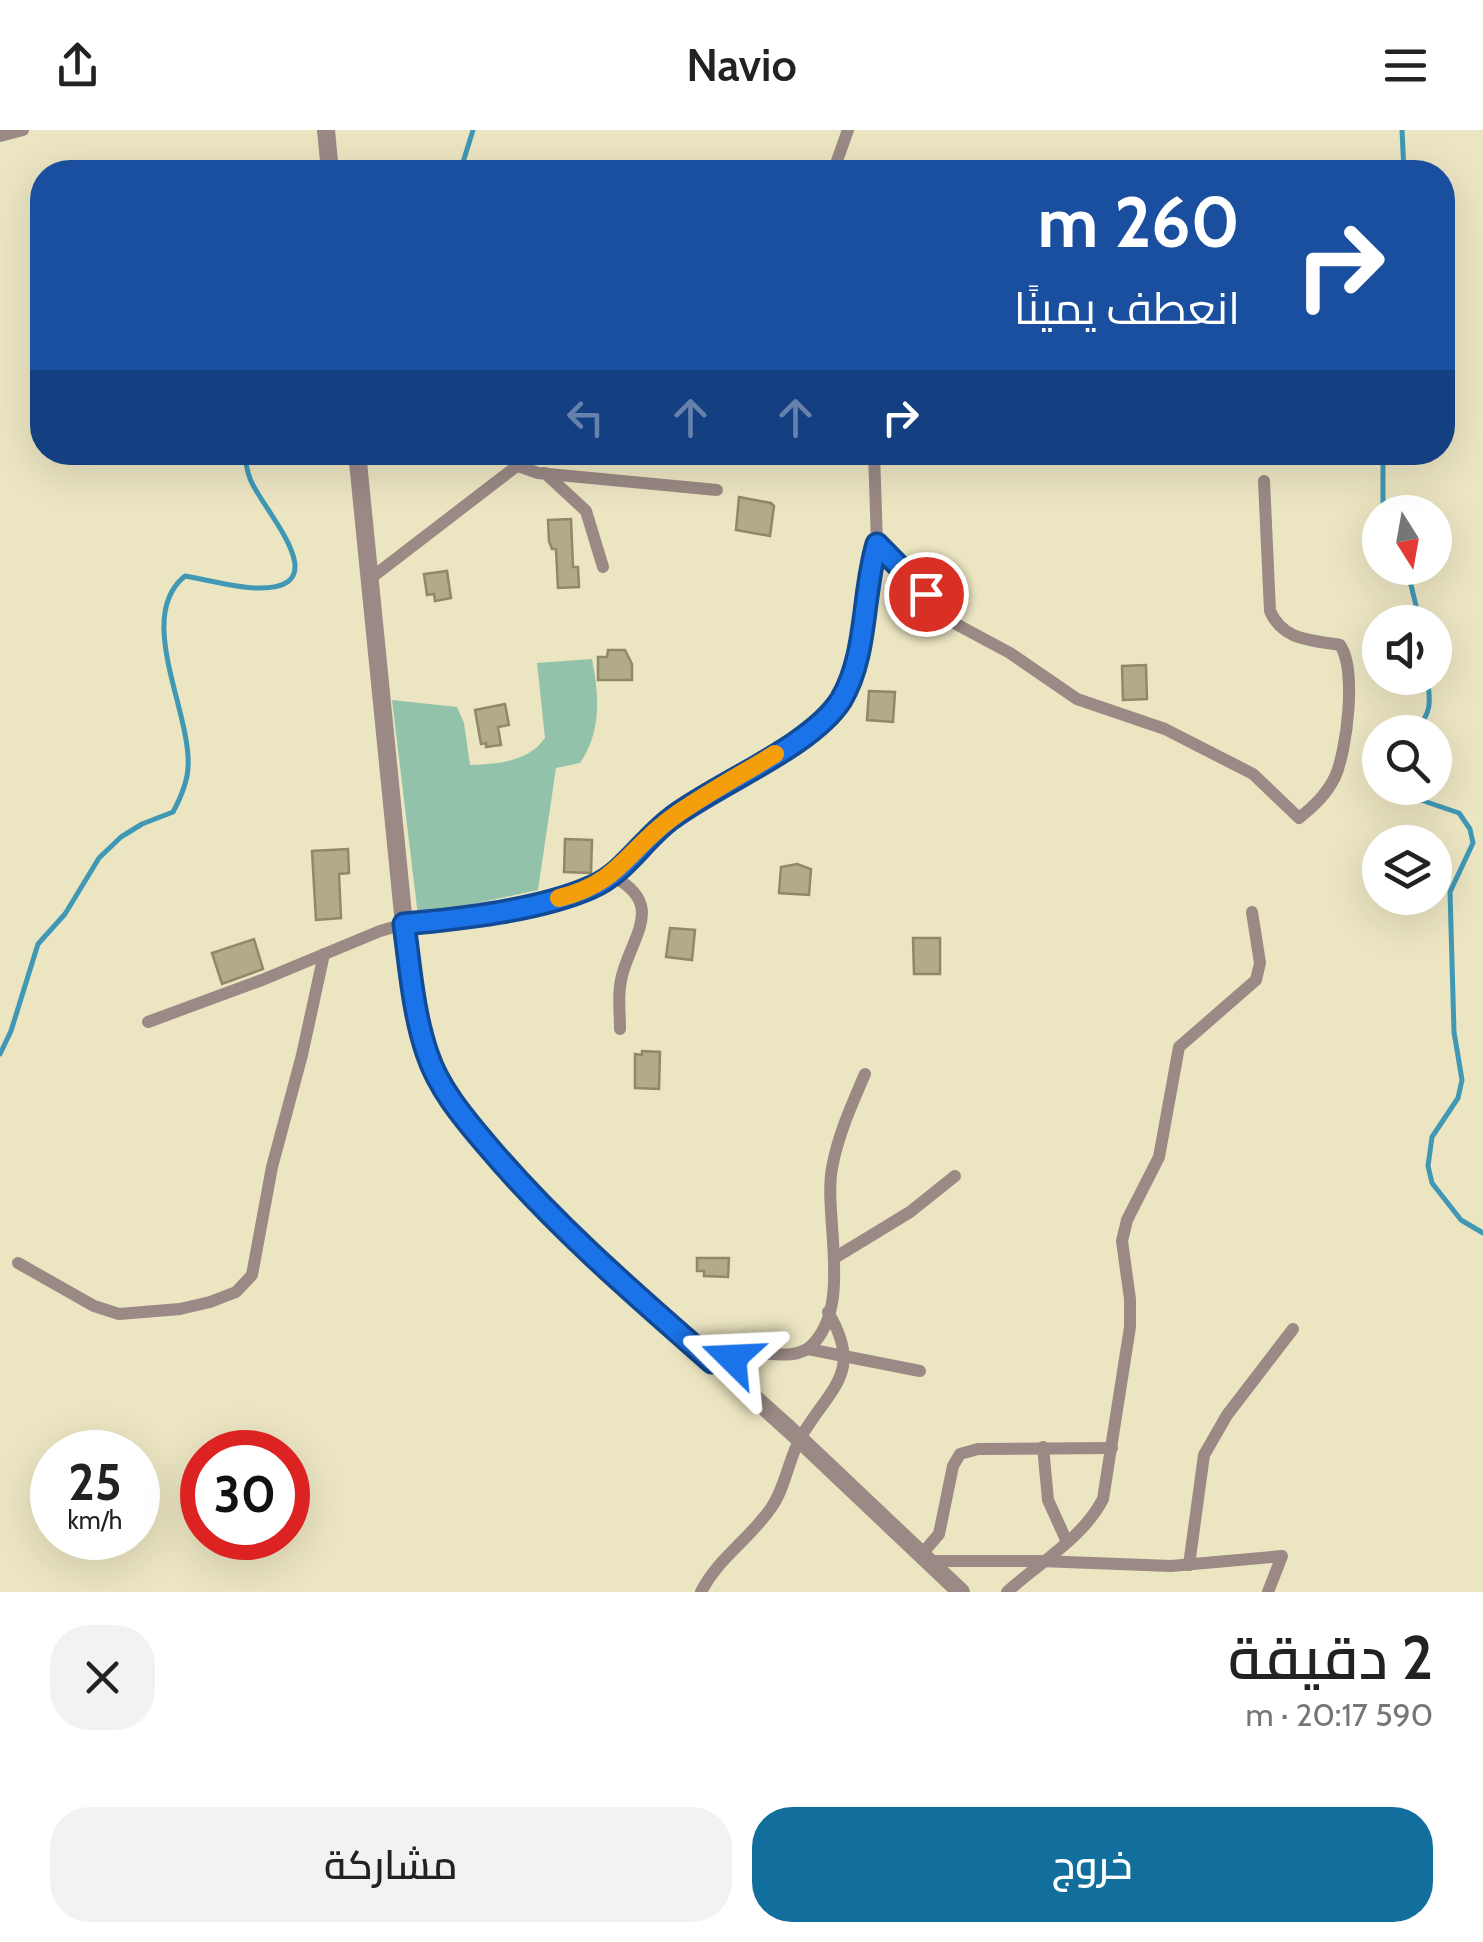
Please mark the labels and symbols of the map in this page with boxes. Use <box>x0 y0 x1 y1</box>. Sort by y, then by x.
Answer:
north arrow <box>1362 495 1452 585</box>
pin <box>884 552 969 637</box>
position arrow <box>680 1306 784 1410</box>
speed limit sign: 30 <box>180 1430 310 1560</box>

